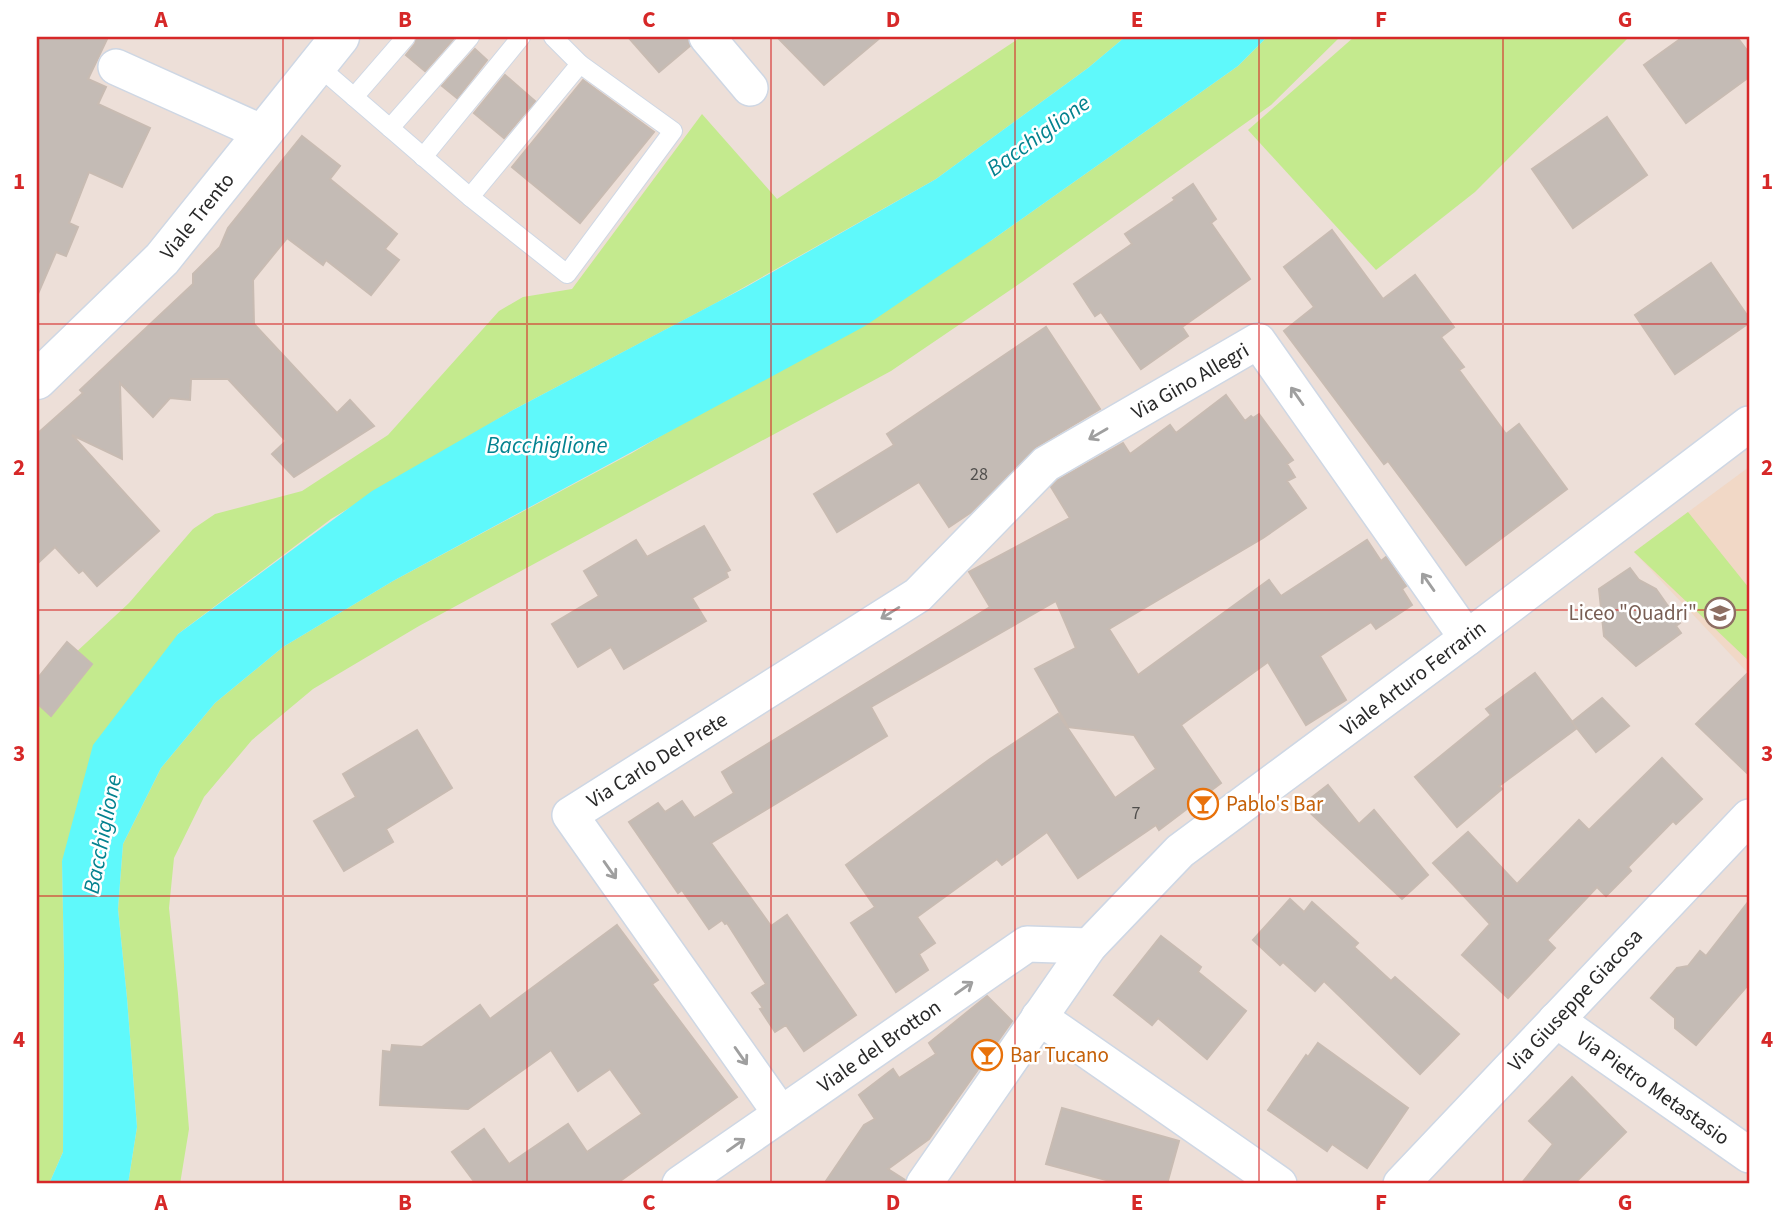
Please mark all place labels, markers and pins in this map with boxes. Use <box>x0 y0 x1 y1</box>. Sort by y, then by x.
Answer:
school or university icon: Liceo "Quadri" <box>1703 596 1737 630</box>
place label: Liceo "Quadri" <box>1569 598 1697 628</box>
bar icon: Pablo's Bar <box>1186 787 1220 821</box>
place label: Pablo's Bar <box>1226 789 1324 819</box>
bar icon: Bar Tucano <box>970 1038 1004 1072</box>
place label: Bar Tucano <box>1010 1040 1109 1070</box>

